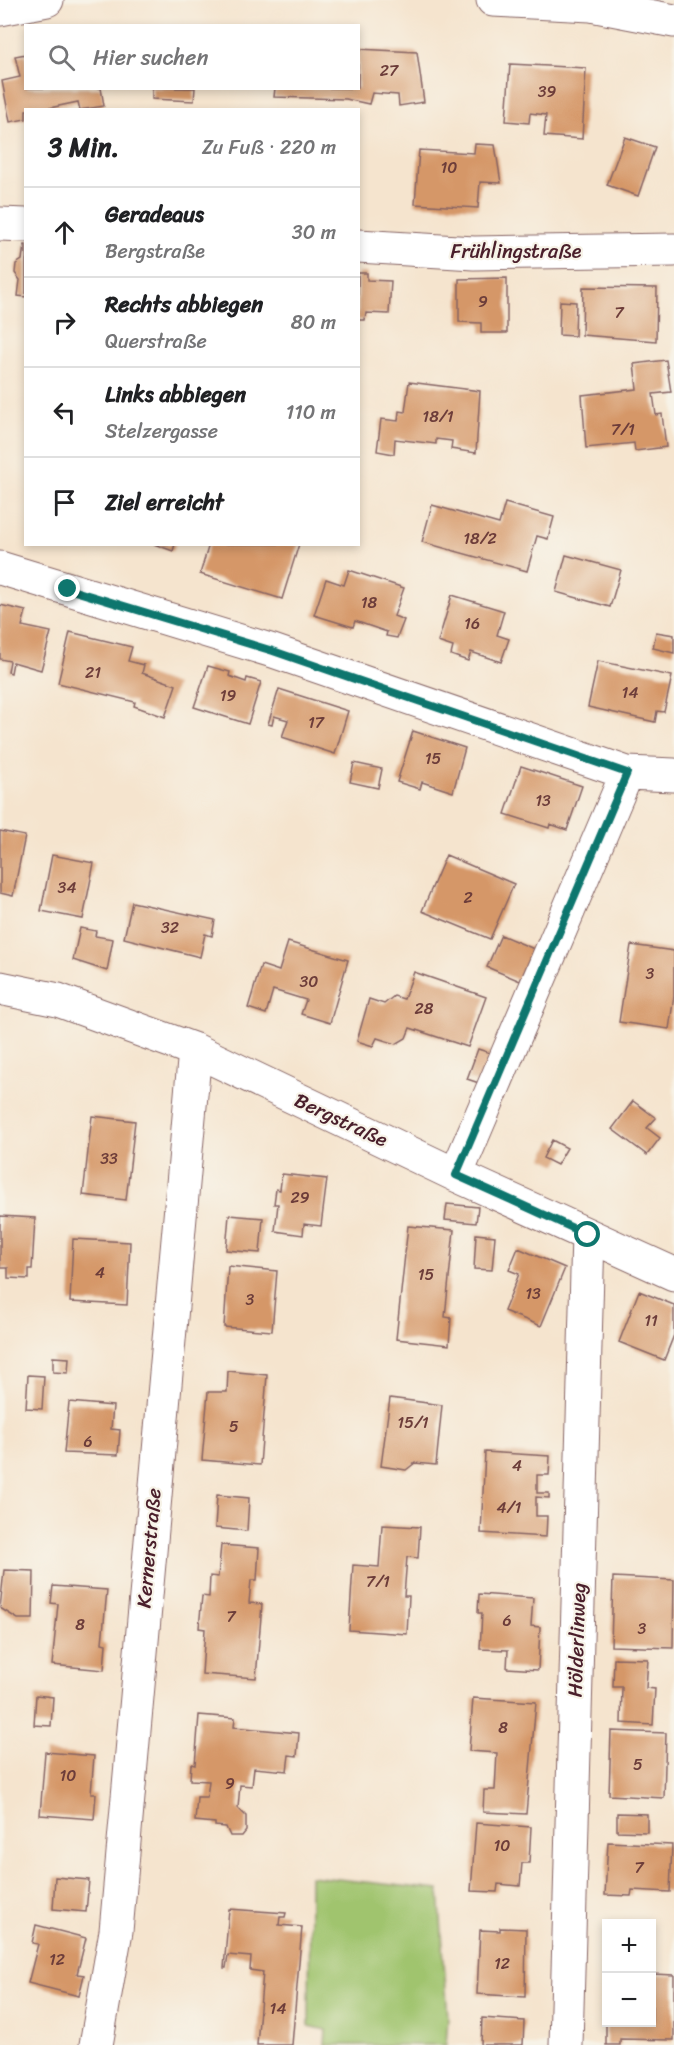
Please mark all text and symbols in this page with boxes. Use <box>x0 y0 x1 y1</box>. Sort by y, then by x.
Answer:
search box <box>24 24 360 90</box>
text: Hier suchen <box>93 38 208 77</box>
icon: search <box>45 41 78 74</box>
house number: 27 <box>380 56 399 85</box>
house number: 39 <box>538 77 556 106</box>
text: 3 Min. <box>48 124 119 170</box>
text: Zu Fuß · 220 m <box>202 130 336 165</box>
house number: 10 <box>441 153 457 182</box>
text: Geradeaus <box>105 195 204 234</box>
text: 30 m <box>292 215 336 250</box>
icon: ahead <box>48 216 81 249</box>
text: Bergstraße <box>105 234 205 269</box>
street label: Frühlingstraße <box>450 234 582 269</box>
text: Rechts abbiegen <box>105 285 263 324</box>
house number: 9 <box>478 287 488 316</box>
house number: 7 <box>614 298 624 327</box>
text: 80 m <box>291 305 336 340</box>
icon: right <box>48 306 81 339</box>
text: Querstraße <box>105 324 207 359</box>
text: Links abbiegen <box>105 375 246 414</box>
text: 110 m <box>286 395 336 430</box>
icon: left <box>48 396 81 429</box>
house number: 18/1 <box>422 402 454 431</box>
text: Stelzergasse <box>105 414 218 449</box>
house number: 7/1 <box>611 415 635 444</box>
text: Ziel erreicht <box>105 483 224 522</box>
icon: arrive <box>48 486 81 519</box>
house number: 18/2 <box>463 524 497 553</box>
route end <box>54 575 80 601</box>
house number: 18 <box>361 588 378 617</box>
house number: 16 <box>464 609 480 638</box>
house number: 21 <box>85 658 101 687</box>
house number: 14 <box>622 678 638 707</box>
house number: 19 <box>220 681 237 710</box>
house number: 17 <box>308 708 325 737</box>
house number: 15 <box>425 744 442 773</box>
house number: 13 <box>535 786 551 815</box>
house number: 34 <box>58 873 76 902</box>
house number: 2 <box>463 883 473 912</box>
house number: 32 <box>161 913 179 942</box>
house number: 3 <box>646 959 655 988</box>
house number: 30 <box>300 967 318 996</box>
house number: 28 <box>415 994 434 1023</box>
street label: Bergstraße <box>288 1083 394 1157</box>
house number: 33 <box>100 1144 118 1173</box>
house number: 29 <box>290 1183 310 1212</box>
route start <box>574 1221 600 1247</box>
house number: 4 <box>95 1258 105 1287</box>
house number: 15 <box>418 1260 435 1289</box>
house number: 13 <box>525 1279 541 1308</box>
house number: 3 <box>246 1285 255 1314</box>
house number: 11 <box>644 1306 658 1335</box>
house number: 15/1 <box>397 1408 429 1437</box>
house number: 5 <box>229 1412 239 1441</box>
house number: 6 <box>83 1427 93 1456</box>
house number: 4 <box>512 1451 522 1480</box>
street label: Kernerstraße <box>126 1487 172 1609</box>
house number: 4/1 <box>497 1493 522 1522</box>
house number: 7/1 <box>366 1567 390 1596</box>
street label: Hölderlinweg <box>558 1582 596 1698</box>
house number: 7 <box>226 1602 236 1631</box>
house number: 6 <box>502 1606 512 1635</box>
house number: 8 <box>75 1610 85 1639</box>
house number: 3 <box>638 1614 647 1643</box>
house number: 8 <box>498 1713 508 1742</box>
house number: 5 <box>633 1750 643 1779</box>
house number: 10 <box>60 1761 76 1790</box>
house number: 9 <box>225 1769 235 1798</box>
house number: 10 <box>494 1831 510 1860</box>
house number: 7 <box>634 1853 644 1882</box>
map controls <box>602 1919 656 2027</box>
button: + <box>602 1919 656 1973</box>
house number: 12 <box>49 1945 65 1974</box>
house number: 12 <box>494 1949 510 1978</box>
button: − <box>602 1973 656 2027</box>
house number: 14 <box>270 1994 286 2023</box>

